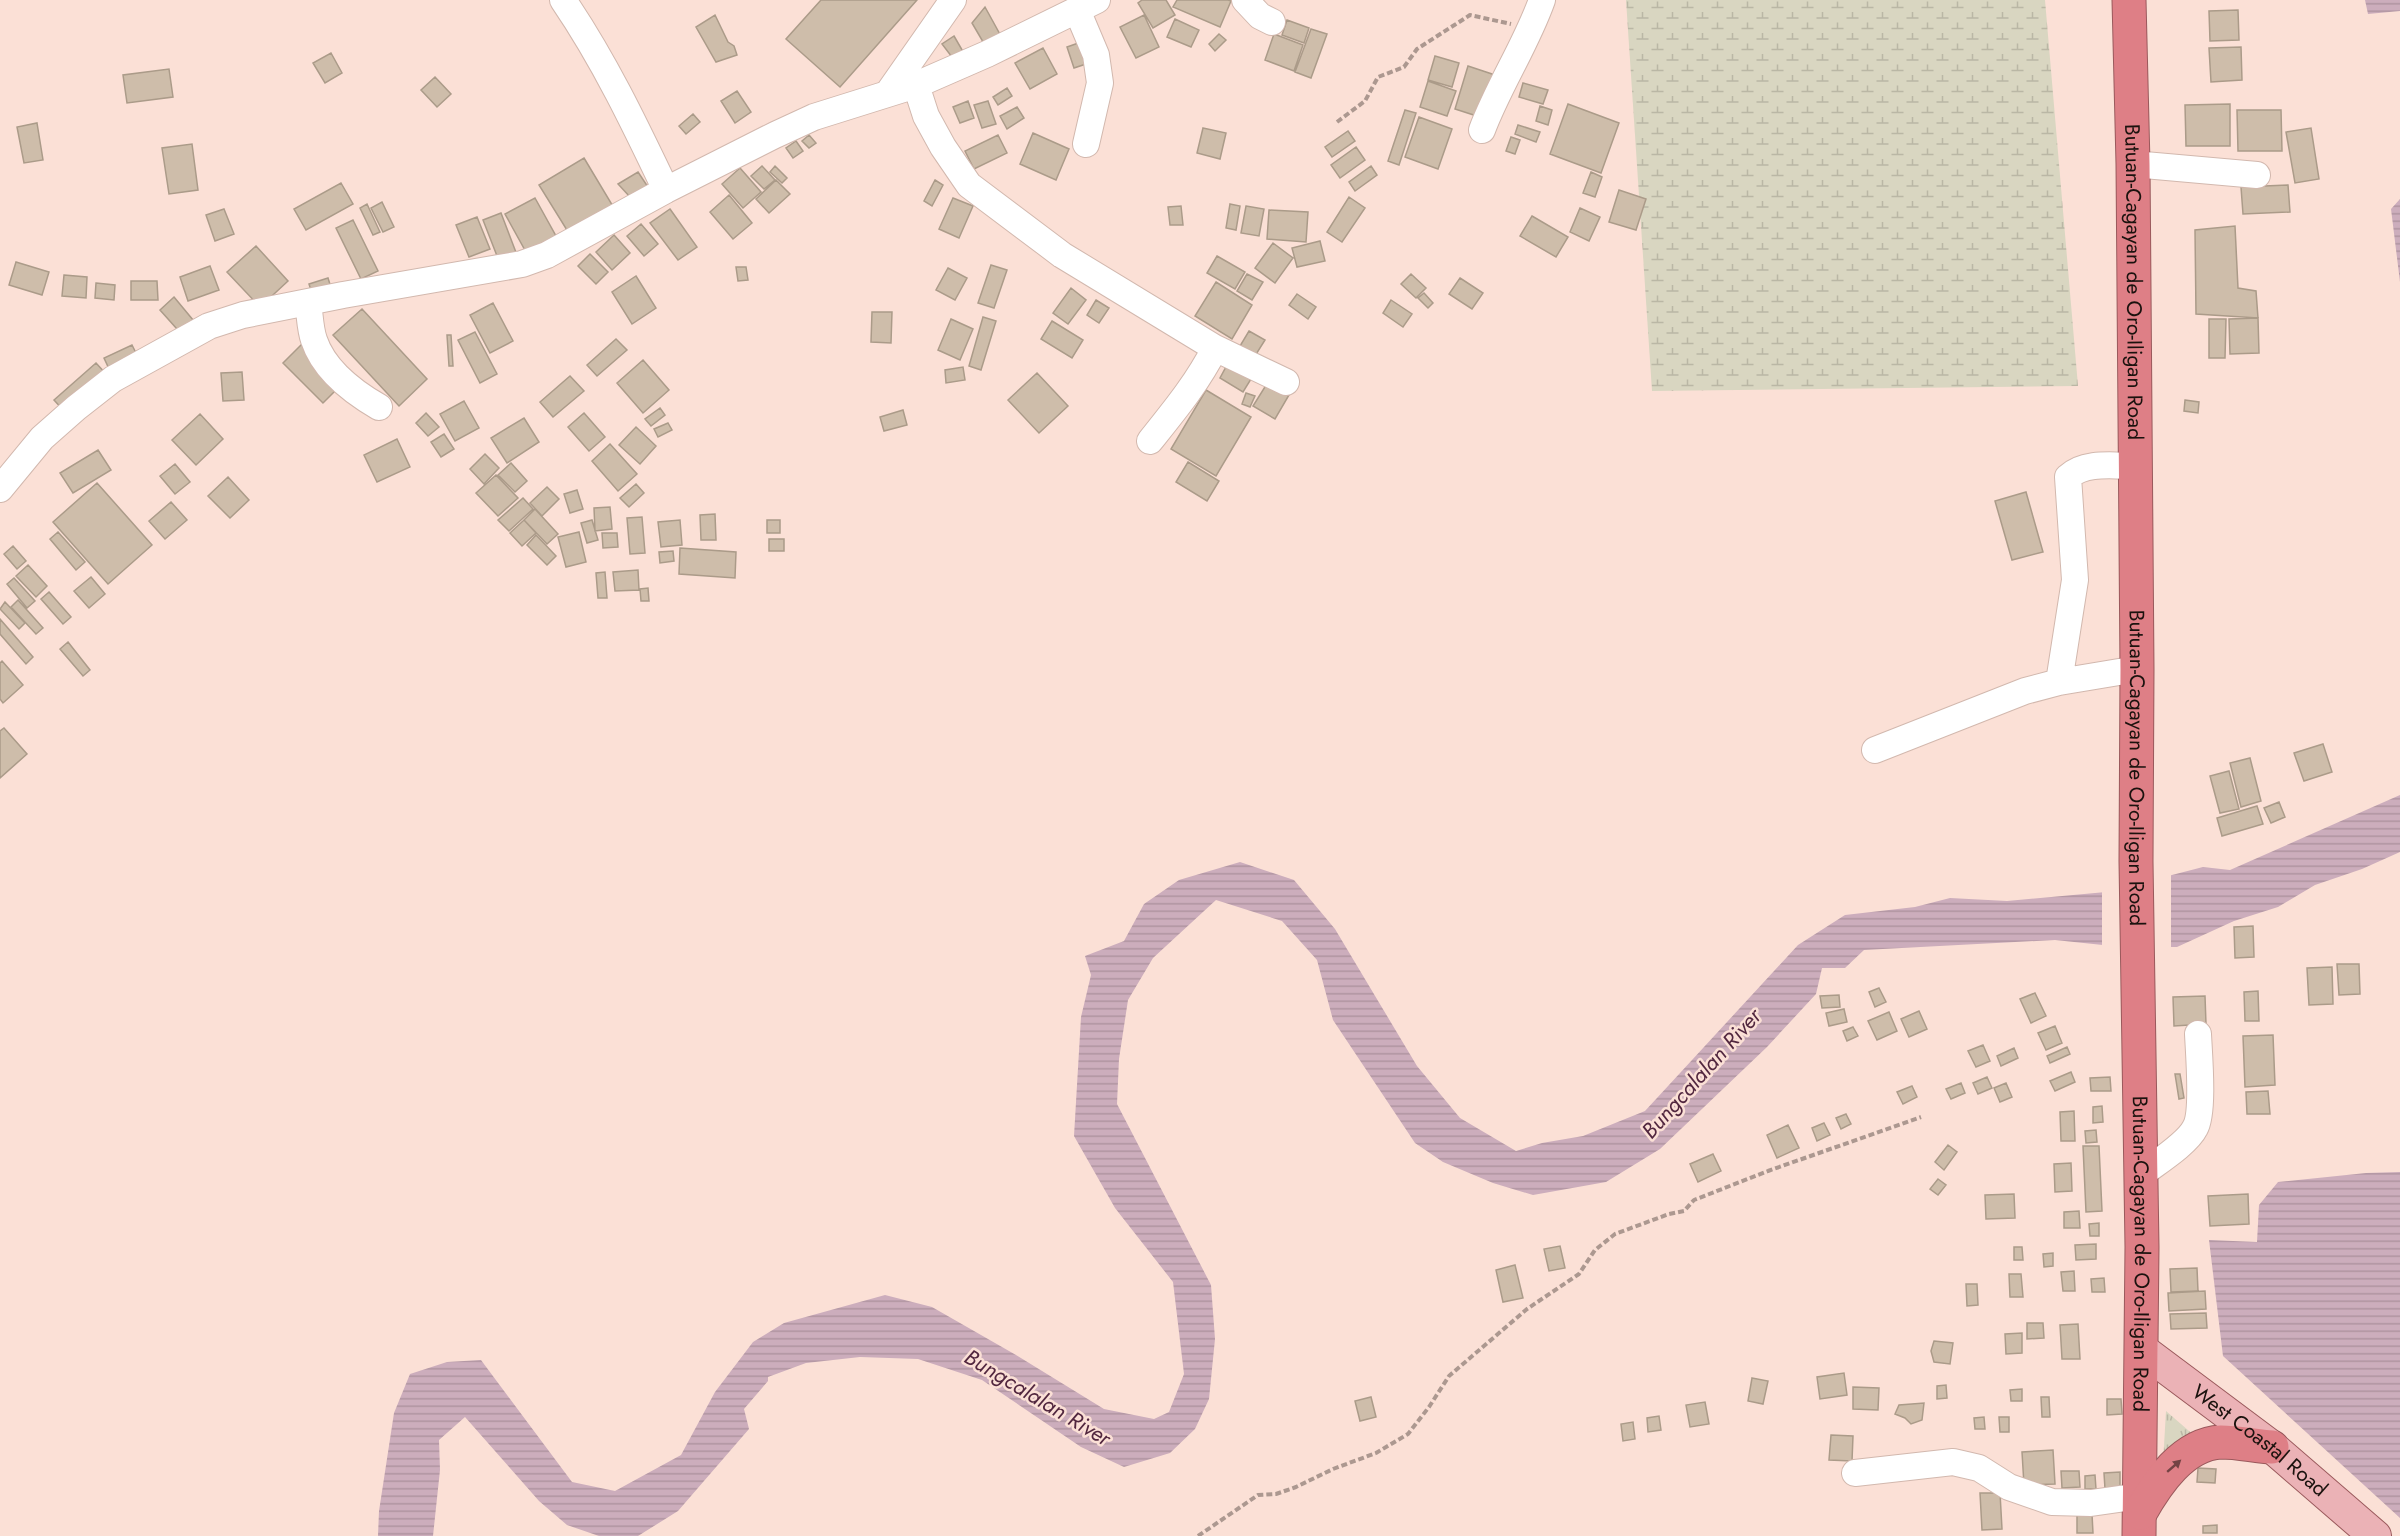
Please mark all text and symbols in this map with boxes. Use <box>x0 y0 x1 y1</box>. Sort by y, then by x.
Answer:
street label: Butuan-Cagayan de Oro-Iligan Road <box>2117 123 2150 440</box>
street label: Butuan-Cagayan de Oro-Iligan Road <box>2121 610 2152 926</box>
water label: Bungcalalan River <box>1634 999 1769 1145</box>
street label: Butuan-Cagayan de Oro-Iligan Road <box>2125 1096 2157 1412</box>
water label: Bungcalalan River <box>959 1341 1119 1454</box>
street label: West Coastal Road <box>2186 1377 2334 1504</box>
one-way arrow <box>2166 1460 2181 1473</box>

